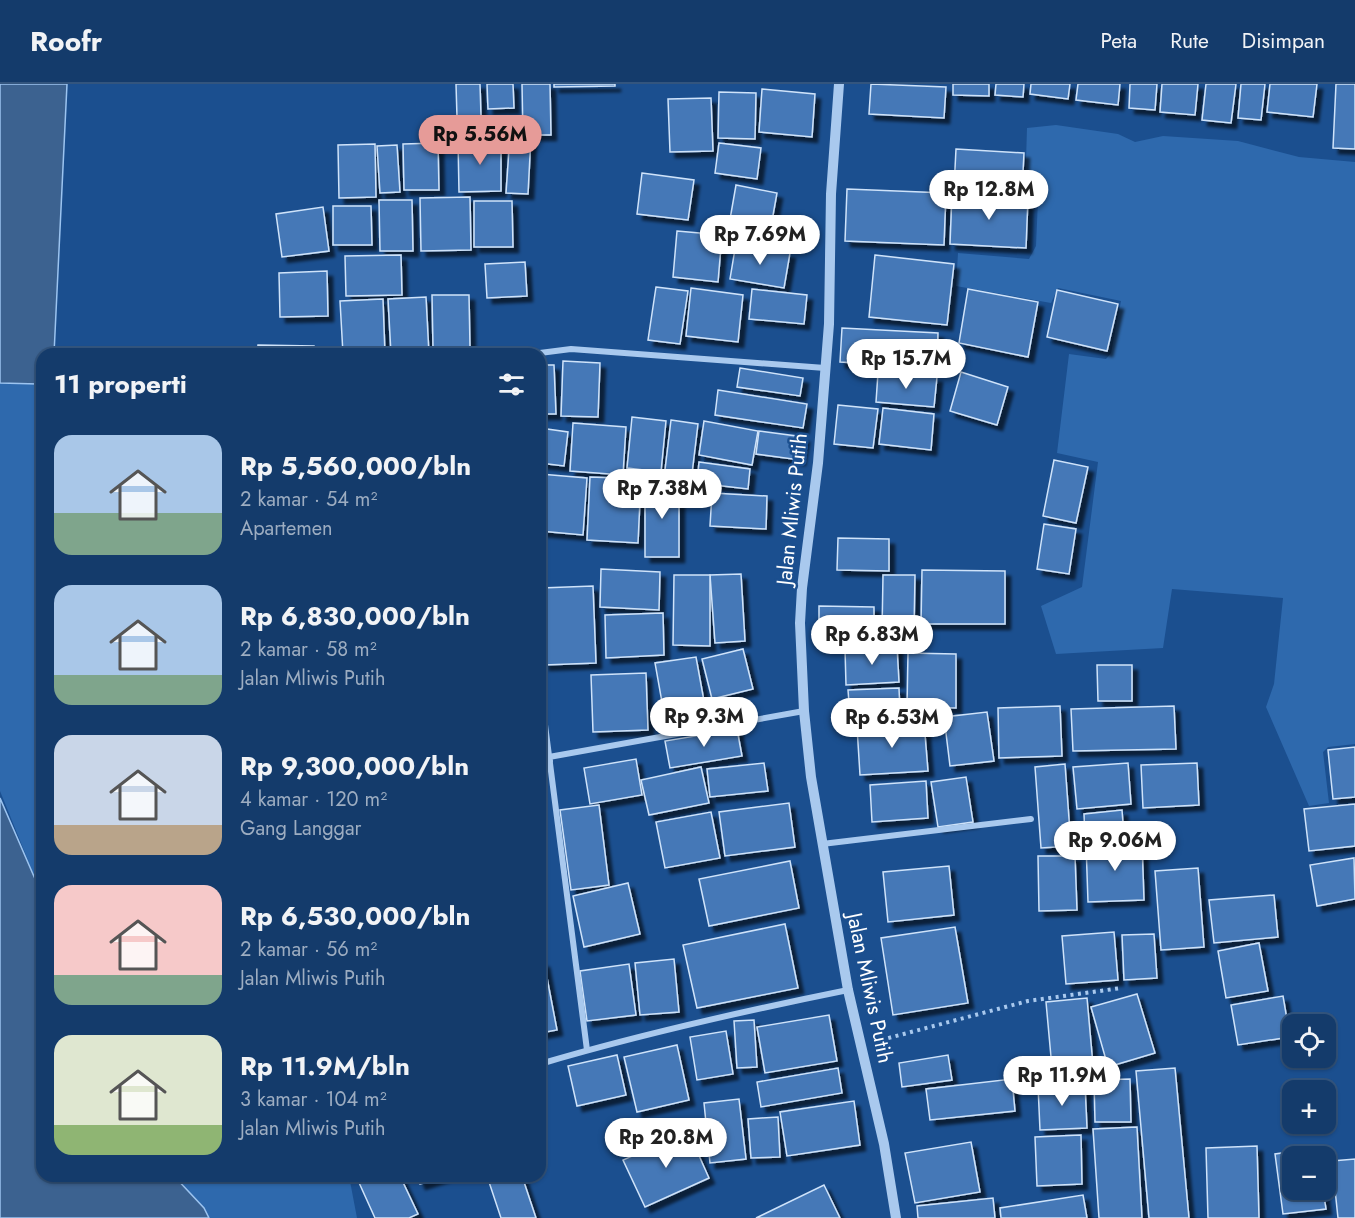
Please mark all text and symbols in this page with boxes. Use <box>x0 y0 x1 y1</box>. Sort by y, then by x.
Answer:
text: Roofr <box>30 21 102 62</box>
text: Peta <box>1100 26 1137 56</box>
text: Rute <box>1170 26 1209 56</box>
text: Disimpan <box>1242 26 1325 56</box>
pin: Rp 5.56M <box>418 115 542 166</box>
text: Rp 5.56M <box>433 120 527 149</box>
pin: Rp 12.8M <box>927 170 1051 221</box>
text: Rp 12.8M <box>943 175 1035 204</box>
pin: Rp 7.69M <box>698 215 822 266</box>
text: Rp 7.69M <box>714 220 806 249</box>
pin: Rp 15.7M <box>844 339 968 390</box>
text: Rp 15.7M <box>861 344 951 373</box>
text: 11 properti <box>54 365 187 403</box>
icon: filters <box>495 368 528 401</box>
street label: Jalan Mliwis Putih <box>769 431 815 590</box>
text: Rp 5,560,000/bln <box>240 447 471 485</box>
icon: home <box>102 459 174 531</box>
pin: Rp 7.38M <box>600 469 724 520</box>
text: Rp 7.38M <box>617 474 707 503</box>
text: 2 kamar · 54 m² <box>240 485 377 514</box>
text: Apartemen <box>240 514 333 543</box>
text: Rp 6,830,000/bln <box>240 597 470 635</box>
icon: home <box>102 609 174 681</box>
pin: Rp 6.83M <box>810 615 934 666</box>
text: Rp 6.83M <box>825 620 919 649</box>
text: 2 kamar · 58 m² <box>240 635 377 664</box>
text: Jalan Mliwis Putih <box>240 664 386 693</box>
pin: Rp 9.3M <box>649 697 759 748</box>
pin: Rp 6.53M <box>830 698 954 749</box>
text: Rp 9.3M <box>664 702 744 731</box>
text: Rp 6.53M <box>845 703 939 732</box>
text: Rp 9,300,000/bln <box>240 747 469 785</box>
icon: home <box>102 759 174 831</box>
text: 4 kamar · 120 m² <box>240 785 387 814</box>
text: Gang Langgar <box>240 814 361 843</box>
pin: Rp 9.06M <box>1053 821 1177 872</box>
text: Rp 9.06M <box>1068 826 1162 855</box>
text: Rp 6,530,000/bln <box>240 897 471 935</box>
street label: Jalan Mliwis Putih <box>839 907 901 1066</box>
icon: home <box>102 909 174 981</box>
text: 2 kamar · 56 m² <box>240 935 377 964</box>
text: Jalan Mliwis Putih <box>240 964 386 993</box>
map controls <box>1282 1014 1336 1200</box>
button: locate <box>1282 1014 1336 1068</box>
text: Rp 11.9M/bln <box>240 1047 410 1085</box>
pin: Rp 11.9M <box>1000 1056 1124 1107</box>
icon: home <box>102 1059 174 1131</box>
text: Rp 11.9M <box>1017 1061 1107 1090</box>
button: + <box>1282 1080 1336 1134</box>
text: 3 kamar · 104 m² <box>240 1085 387 1114</box>
text: Jalan Mliwis Putih <box>240 1114 386 1143</box>
pin: Rp 20.8M <box>604 1118 728 1169</box>
text: Rp 20.8M <box>619 1123 713 1152</box>
button: − <box>1282 1146 1336 1200</box>

